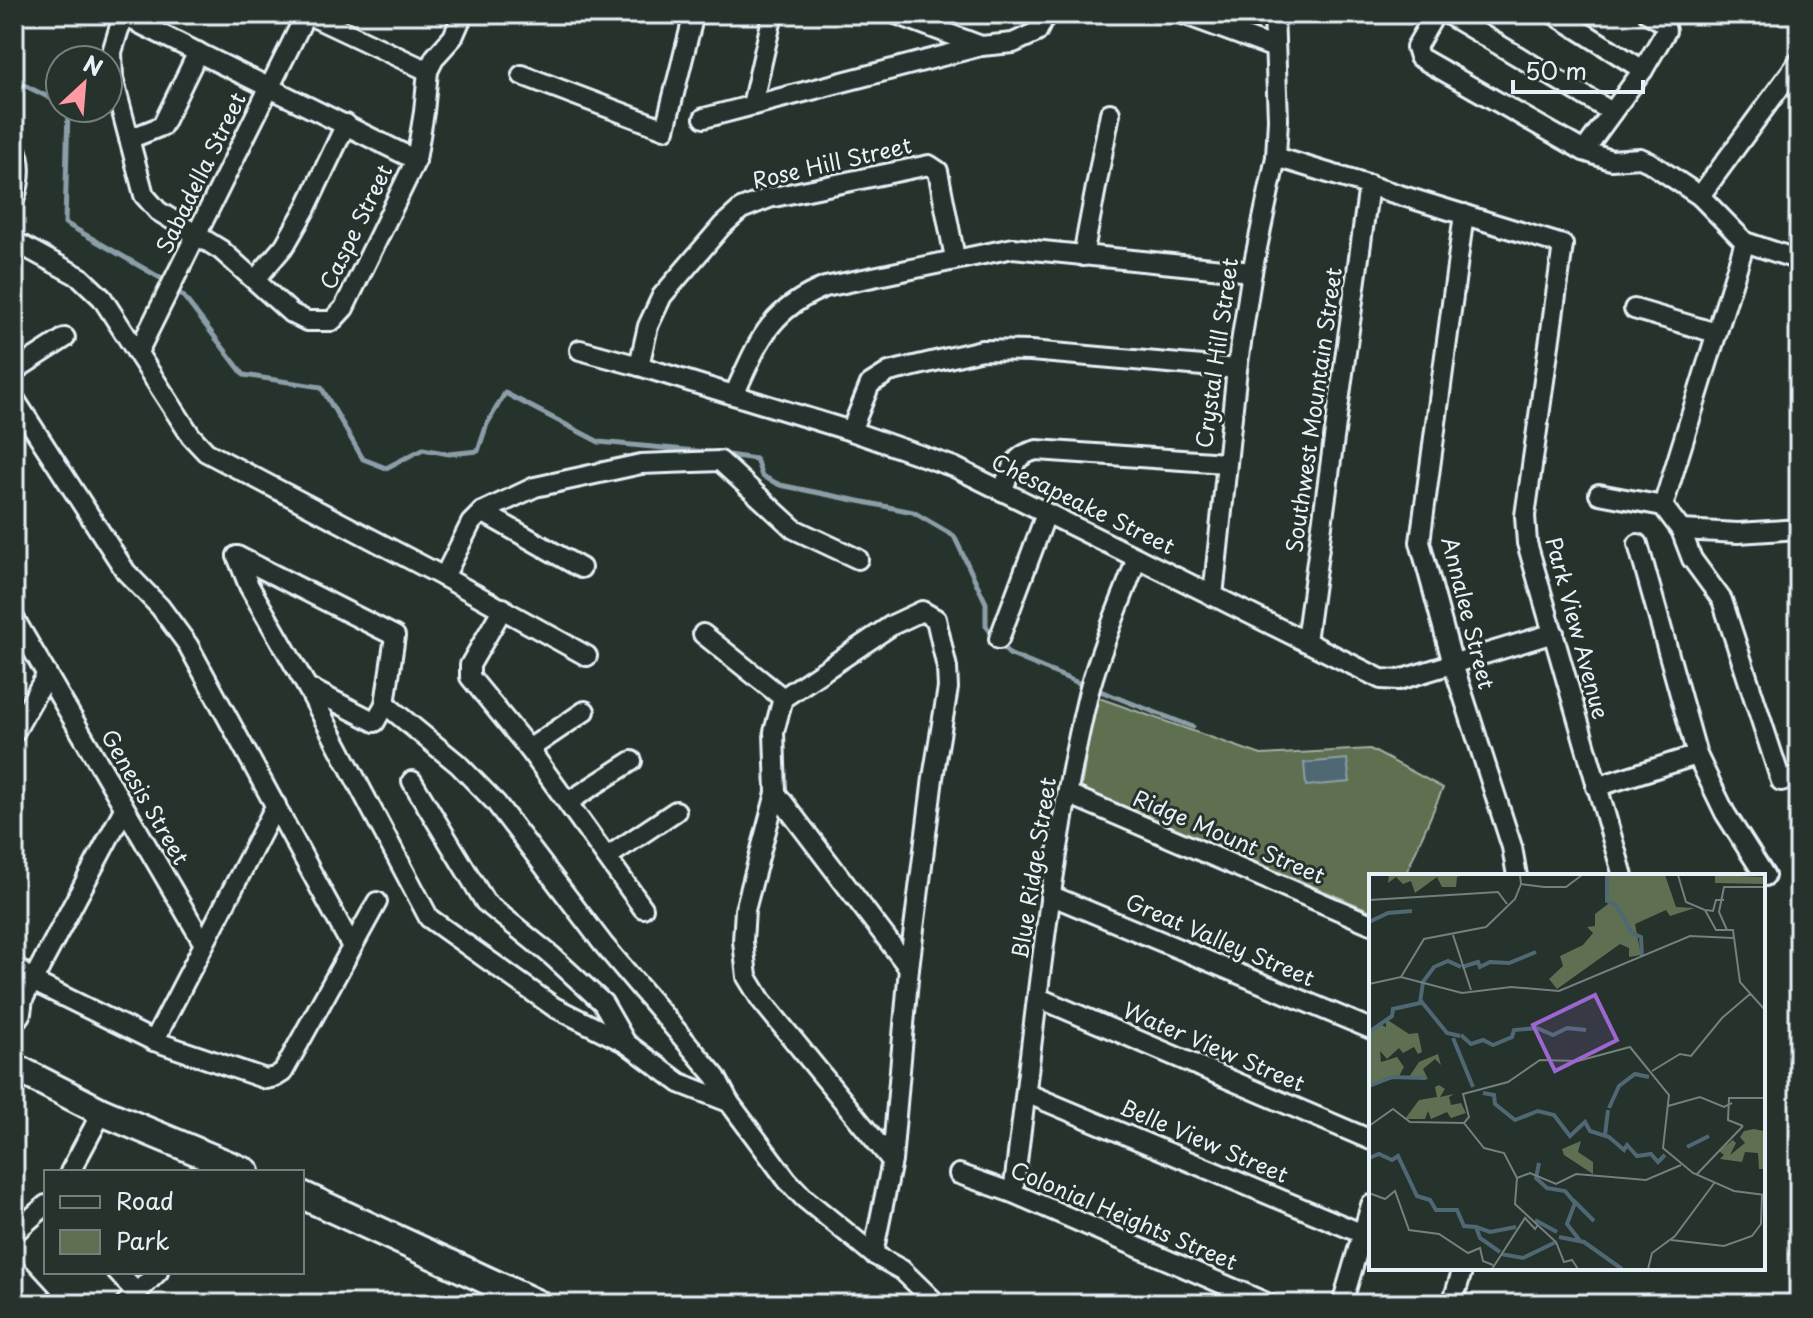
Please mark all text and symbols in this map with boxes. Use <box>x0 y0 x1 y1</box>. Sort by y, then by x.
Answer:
north arrow <box>44 44 124 124</box>
scale bar <box>1513 44 1643 94</box>
text: N <box>78 46 108 83</box>
text: 50 m <box>1525 52 1587 88</box>
street label: Sabadella Street <box>146 86 253 259</box>
street label: Rose Hill Street <box>749 127 915 196</box>
street label: Caspe Street <box>310 158 399 295</box>
street label: Crystal Hill Street <box>1186 256 1245 450</box>
street label: Southwest Mountain Street <box>1276 265 1349 554</box>
street label: Chesapeake Street <box>986 444 1181 561</box>
street label: Annalee Street <box>1435 533 1504 693</box>
street label: Park View Avenue <box>1538 533 1619 722</box>
street label: Genesis Street <box>94 722 199 870</box>
street label: Blue Ridge Street <box>1002 774 1063 961</box>
street label: Ridge Mount Street <box>1128 780 1331 891</box>
inset map <box>1369 874 1765 1270</box>
street label: Great Valley Street <box>1121 884 1320 993</box>
street label: Water View Street <box>1119 992 1311 1099</box>
street label: Belle View Street <box>1115 1089 1294 1190</box>
street label: Colonial Heights Street <box>1006 1152 1243 1277</box>
legend <box>44 1170 304 1274</box>
text: Road <box>116 1182 174 1218</box>
text: Park <box>116 1222 170 1258</box>

